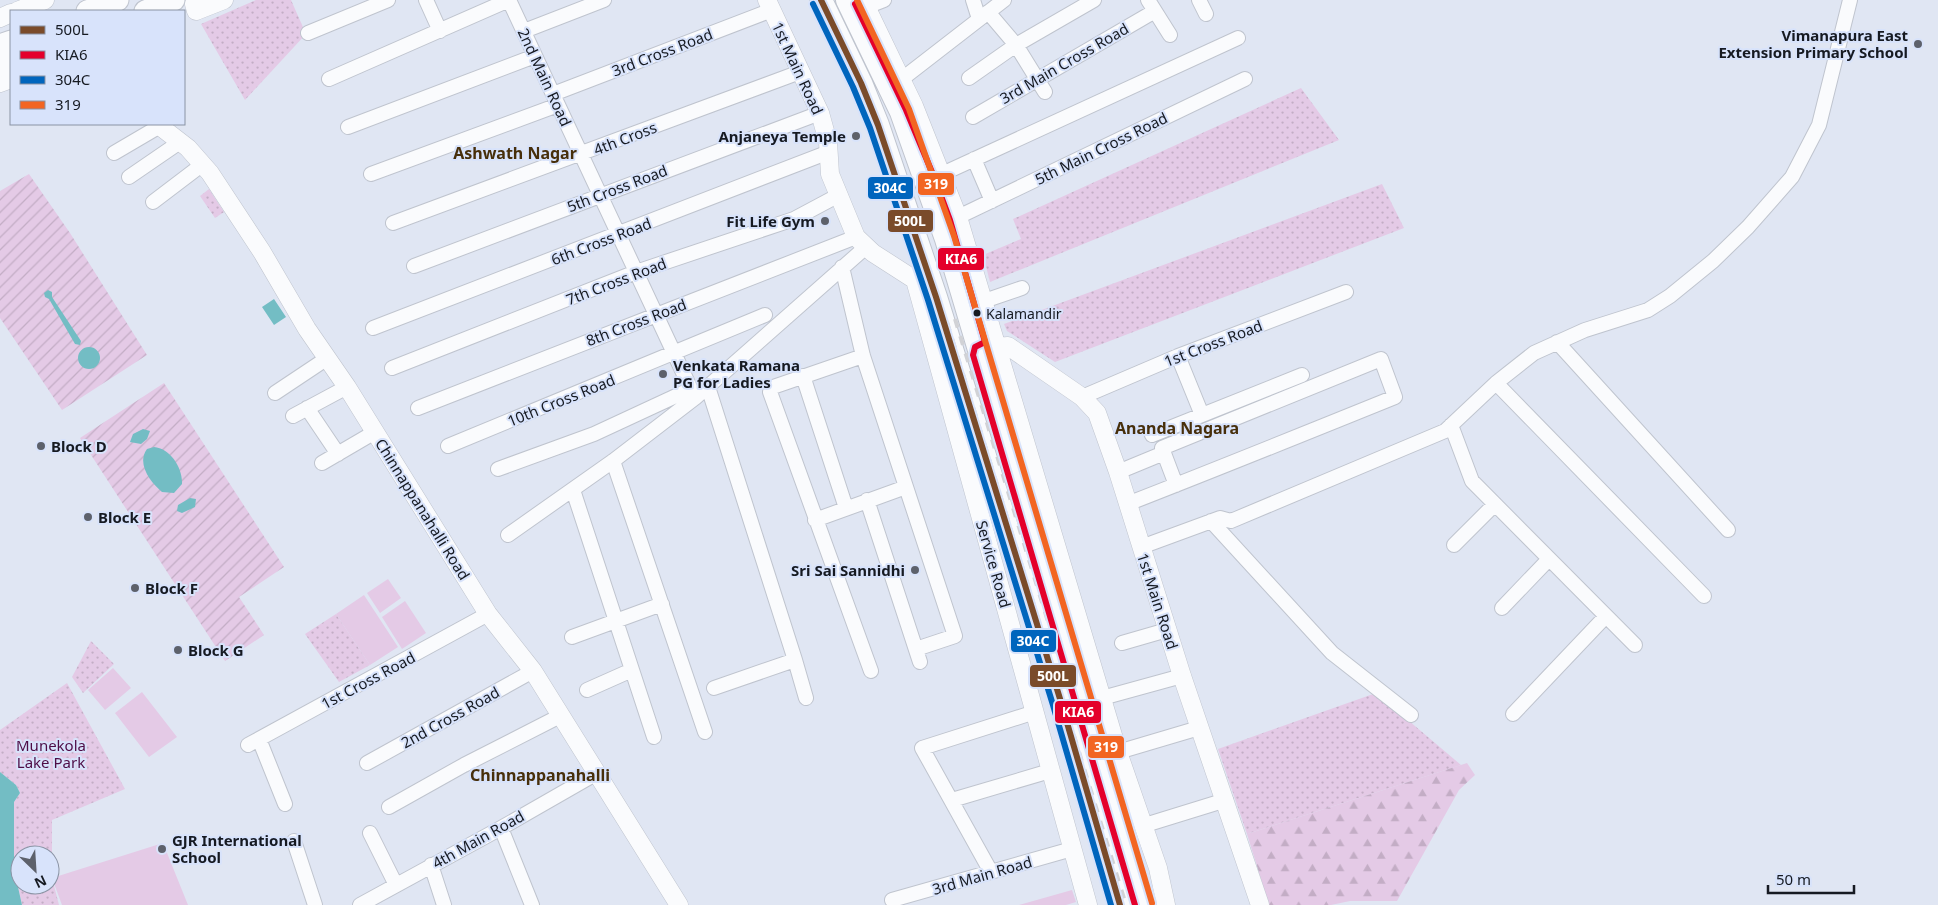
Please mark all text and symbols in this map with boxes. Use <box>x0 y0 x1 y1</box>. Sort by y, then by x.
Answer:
legend <box>10 10 185 125</box>
street label: 1st Main Road <box>768 18 828 118</box>
street label: 3rd Main Cross Road <box>996 18 1132 108</box>
text: 500L <box>55 19 89 39</box>
street label: 3rd Cross Road <box>609 24 715 80</box>
street label: 2nd Main Road <box>514 25 576 129</box>
place label: Vimanapura East Extension Primary School <box>1718 25 1908 62</box>
marker: Vimanapura East Extension Primary School <box>1912 38 1924 50</box>
text: KIA6 <box>55 44 88 64</box>
text: 304C <box>55 69 91 89</box>
text: 319 <box>55 94 81 114</box>
street label: 5th Main Cross Road <box>1031 107 1171 189</box>
street label: 4th Cross <box>591 117 659 159</box>
place label: Anjaneya Temple <box>718 126 846 146</box>
marker: Anjaneya Temple <box>850 130 862 142</box>
district label: Ashwath Nagar <box>453 142 577 164</box>
street label: 5th Cross Road <box>564 160 670 216</box>
line badge: 319 <box>917 172 955 196</box>
text: 319 <box>924 174 948 193</box>
line badge: 304C <box>867 176 914 200</box>
text: 304C <box>873 178 907 197</box>
line badge: 500L <box>887 209 934 233</box>
place label: Fit Life Gym <box>726 211 815 231</box>
text: 500L <box>894 211 926 230</box>
street label: 6th Cross Road <box>548 213 654 269</box>
marker: Fit Life Gym <box>819 215 831 227</box>
line badge: KIA6 <box>937 247 985 271</box>
text: KIA6 <box>945 249 977 268</box>
street label: 7th Cross Road <box>563 253 669 309</box>
street label: 8th Cross Road <box>583 294 689 350</box>
place label: Kalamandir <box>986 304 1062 323</box>
marker: Kalamandir <box>972 308 982 318</box>
street label: 1st Cross Road <box>1161 315 1265 371</box>
place label: Venkata Ramana PG for Ladies <box>673 355 800 392</box>
marker: Venkata Ramana PG for Ladies <box>657 368 669 380</box>
street label: 10th Cross Road <box>504 369 618 431</box>
district label: Ananda Nagara <box>1115 417 1239 439</box>
street label: Chinnappanahalli Road <box>371 434 475 584</box>
place label: Block D <box>51 436 107 456</box>
marker: Block D <box>35 440 47 452</box>
place label: Block E <box>98 507 151 527</box>
marker: Block E <box>82 511 94 523</box>
street label: Service Road <box>972 518 1016 610</box>
street label: 1st Main Road <box>1133 550 1183 652</box>
place label: Sri Sai Sannidhi <box>791 560 905 580</box>
marker: Sri Sai Sannidhi <box>909 564 921 576</box>
place label: Block F <box>145 578 198 598</box>
marker: Block F <box>129 582 141 594</box>
line badge: 304C <box>1010 629 1057 653</box>
text: 304C <box>1016 631 1050 650</box>
place label: Block G <box>188 640 244 660</box>
marker: Block G <box>172 644 184 656</box>
street label: 1st Cross Road <box>317 647 419 713</box>
line badge: 500L <box>1029 664 1077 688</box>
text: 500L <box>1037 666 1069 685</box>
street label: 2nd Cross Road <box>397 682 503 752</box>
line badge: KIA6 <box>1054 700 1102 724</box>
text: KIA6 <box>1062 702 1094 721</box>
park label: Munekola Lake Park <box>16 735 86 772</box>
line badge: 319 <box>1087 735 1125 759</box>
text: 319 <box>1094 737 1118 756</box>
district label: Chinnappanahalli <box>470 764 610 786</box>
street label: 4th Main Road <box>428 805 528 873</box>
place label: GJR International School <box>172 830 302 867</box>
marker: GJR International School <box>156 843 168 855</box>
north arrow <box>10 845 60 895</box>
street label: 3rd Main Road <box>930 851 1034 899</box>
scale bar <box>1768 862 1854 894</box>
text: 50 m <box>1776 869 1811 889</box>
text: N <box>32 871 50 893</box>

